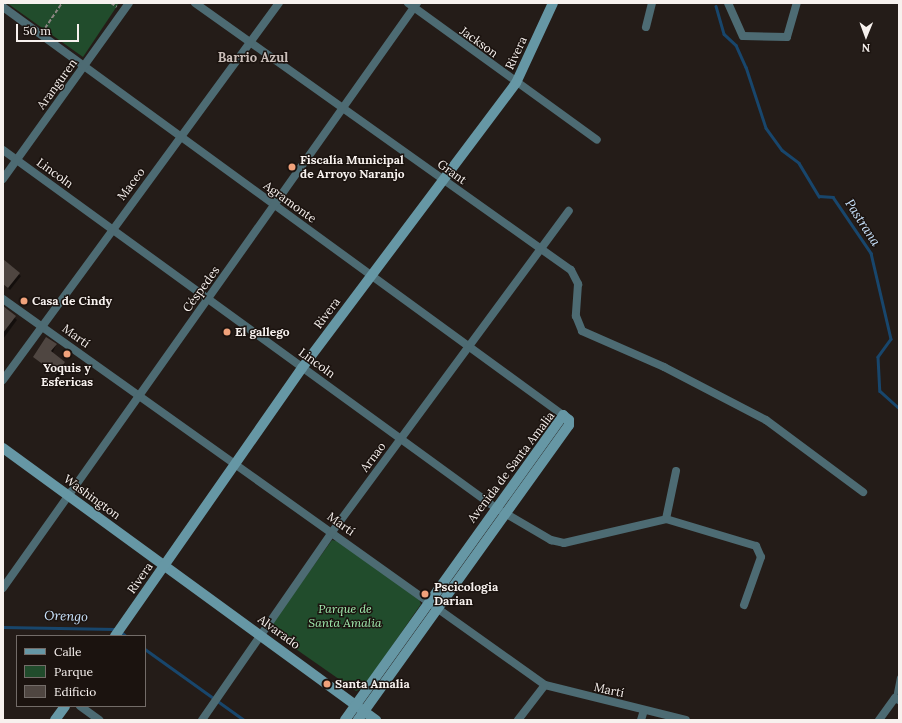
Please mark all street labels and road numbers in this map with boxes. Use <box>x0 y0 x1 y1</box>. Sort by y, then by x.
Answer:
street label: Jackson <box>457 23 501 61</box>
street label: Rivera <box>502 34 530 72</box>
street label: Aranguren <box>34 56 80 112</box>
street label: Lincoln <box>34 155 76 191</box>
street label: Grant <box>435 157 469 187</box>
street label: Maceo <box>114 165 148 203</box>
street label: Agramonte <box>261 178 319 226</box>
street label: Céspedes <box>180 263 222 315</box>
street label: Rivera <box>311 295 343 331</box>
street label: Martí <box>59 321 93 351</box>
street label: Lincoln <box>296 345 338 381</box>
street label: Avenida de Santa Amalia <box>465 409 557 525</box>
street label: Arnao <box>357 439 389 475</box>
street label: Washington <box>61 472 123 522</box>
street label: Martí <box>324 509 358 539</box>
street label: Rivera <box>124 560 156 596</box>
street label: Alvarado <box>255 612 303 652</box>
street label: Martí <box>593 680 625 700</box>

